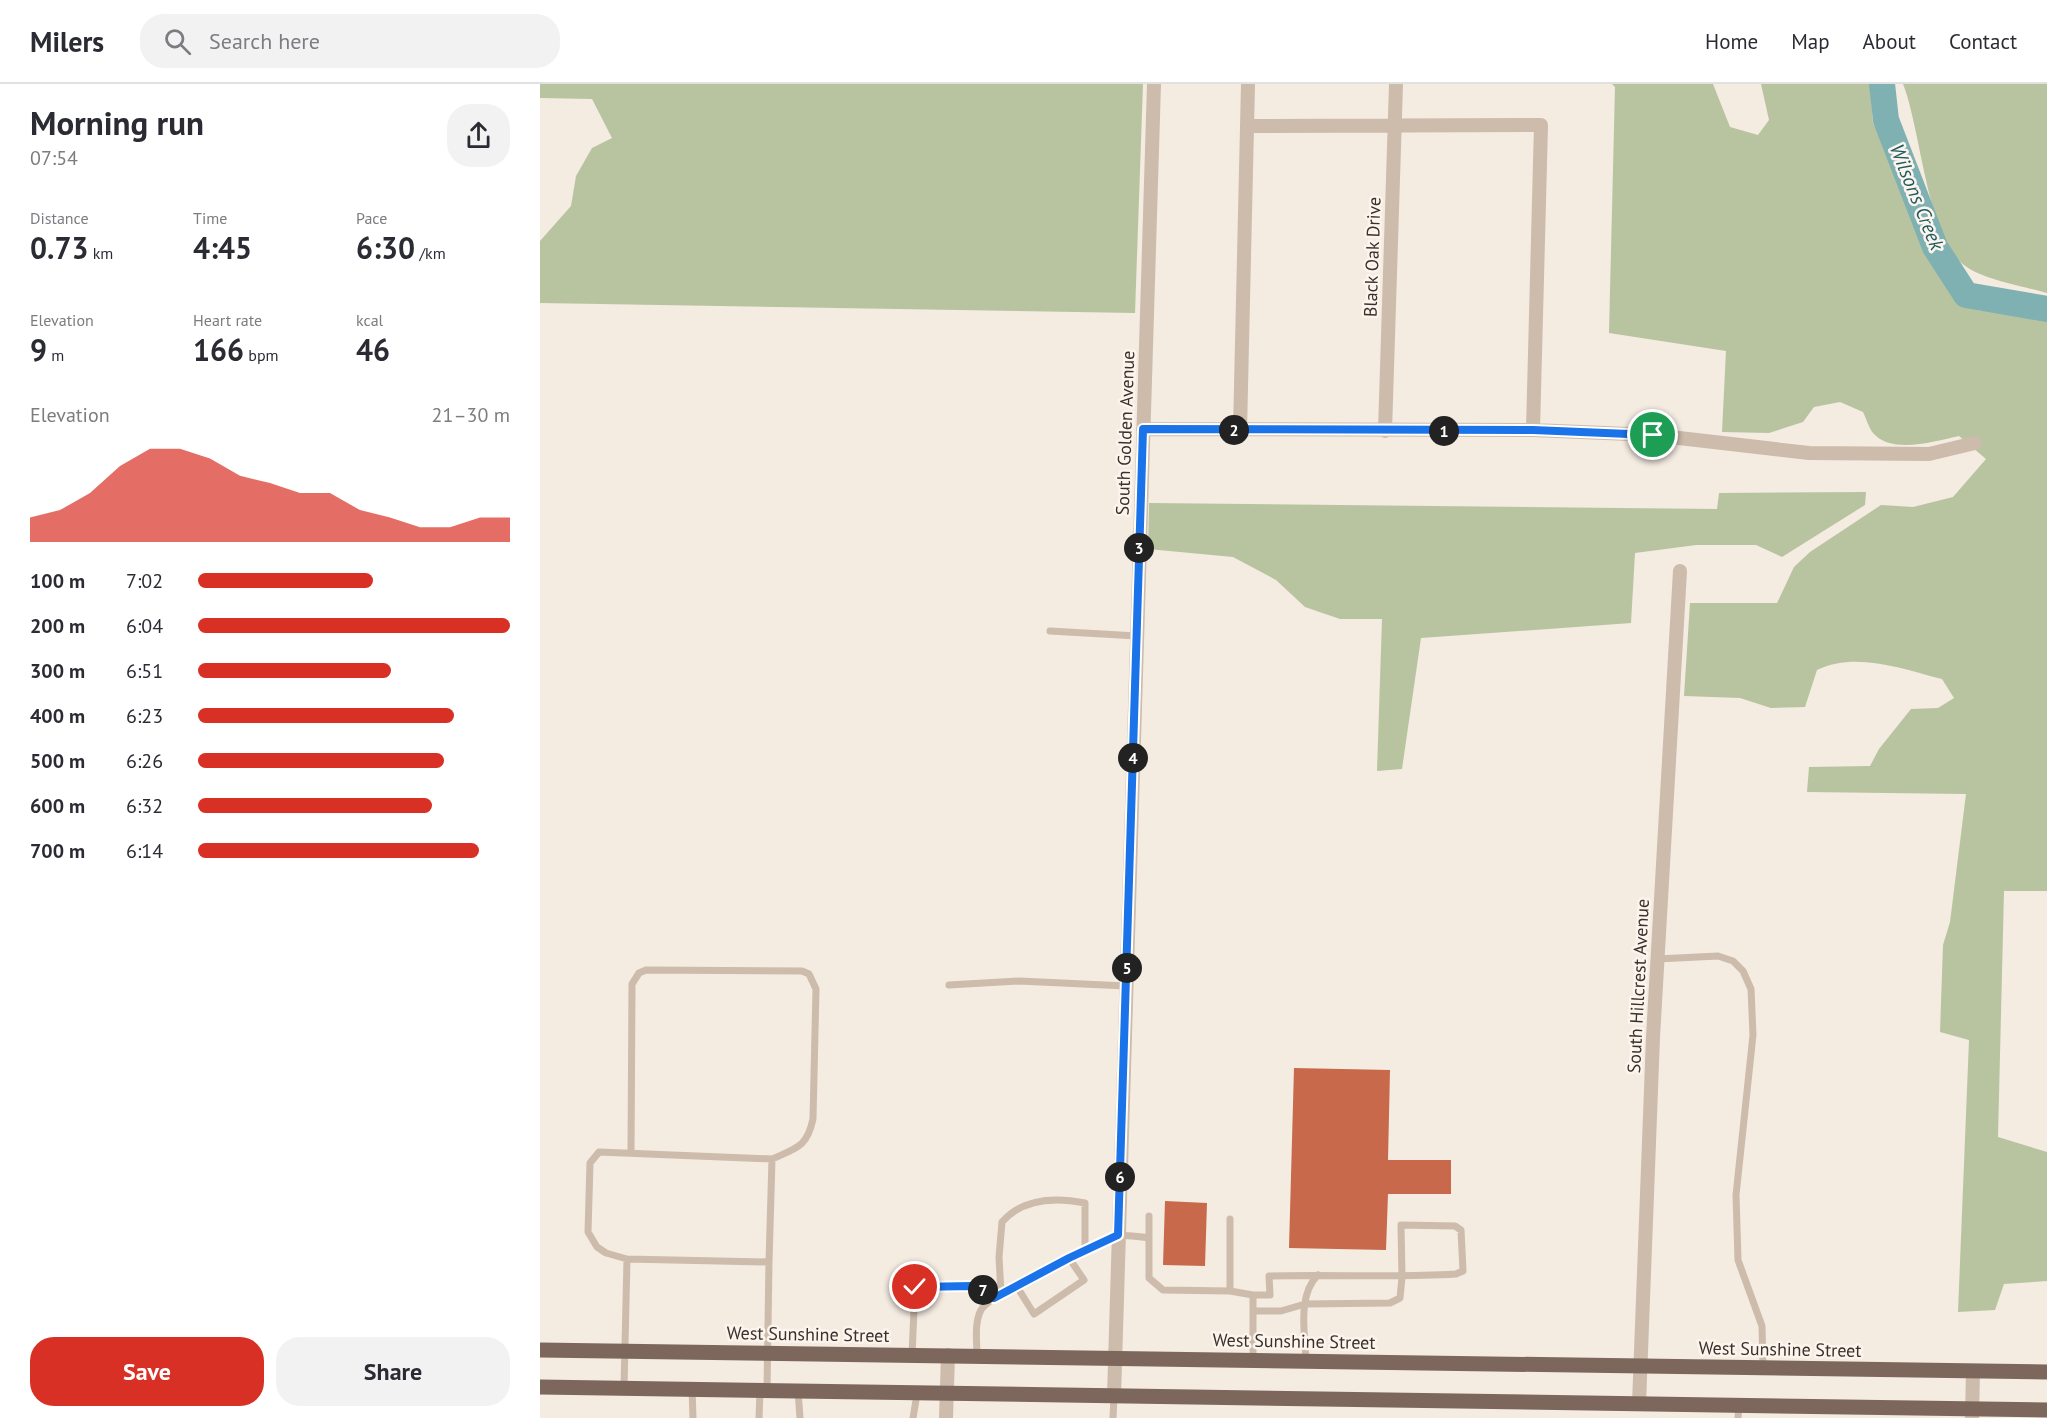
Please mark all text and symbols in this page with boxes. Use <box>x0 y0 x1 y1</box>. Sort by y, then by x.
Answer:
search box <box>140 14 560 68</box>
text: Milers <box>30 23 104 60</box>
icon: search <box>161 25 194 58</box>
text: Search here <box>209 27 320 55</box>
text: Home <box>1705 28 1758 55</box>
text: Map <box>1791 28 1830 55</box>
text: About <box>1863 28 1916 55</box>
text: Contact <box>1949 28 2017 55</box>
text: Morning run <box>30 101 204 144</box>
button: share <box>447 104 510 167</box>
water label: Wilsons Creek <box>1884 140 1950 255</box>
text: 07:54 <box>30 145 78 171</box>
street label: Black Oak Drive <box>1358 197 1386 317</box>
text: Distance <box>30 208 89 228</box>
text: Time <box>193 208 227 228</box>
text: Pace <box>356 208 387 228</box>
text: 0.73 <box>30 228 88 267</box>
text: 4:45 <box>193 228 252 267</box>
text: 6:30 <box>356 228 415 267</box>
text: km <box>88 243 113 263</box>
text: /km <box>415 243 446 263</box>
text: Elevation <box>30 310 94 330</box>
text: Heart rate <box>193 310 262 330</box>
text: kcal <box>356 310 383 330</box>
text: 9 <box>30 330 47 369</box>
text: 166 <box>193 330 244 369</box>
text: 46 <box>356 330 390 369</box>
text: m <box>47 345 64 365</box>
text: bpm <box>244 345 279 365</box>
street label: South Golden Avenue <box>1111 350 1139 516</box>
text: Elevation <box>30 402 110 428</box>
text: 21–30 m <box>432 402 510 428</box>
pin <box>1627 409 1678 460</box>
pin: 2 <box>1219 415 1249 445</box>
pin: 1 <box>1429 416 1459 446</box>
icon: arrive <box>1636 418 1669 451</box>
text: 2 <box>1229 420 1239 440</box>
text: 1 <box>1439 421 1449 441</box>
pin: 3 <box>1124 533 1154 563</box>
text: 3 <box>1134 538 1144 558</box>
text: 100 m <box>30 568 85 594</box>
text: 7:02 <box>126 568 163 594</box>
text: 200 m <box>30 613 85 639</box>
text: 6:04 <box>126 613 163 639</box>
text: 300 m <box>30 658 85 684</box>
text: 6:51 <box>126 658 163 684</box>
text: 400 m <box>30 703 85 729</box>
text: 6:23 <box>126 703 163 729</box>
pin: 4 <box>1118 743 1148 773</box>
text: 500 m <box>30 748 85 774</box>
text: 6:26 <box>126 748 163 774</box>
text: 4 <box>1128 748 1138 768</box>
text: 600 m <box>30 793 85 819</box>
text: 6:32 <box>126 793 163 819</box>
text: 700 m <box>30 838 85 864</box>
text: 6:14 <box>126 838 163 864</box>
street label: South Hillcrest Avenue <box>1622 898 1654 1074</box>
pin: 5 <box>1112 953 1142 983</box>
text: 5 <box>1122 958 1132 978</box>
pin: 6 <box>1105 1162 1135 1192</box>
text: 6 <box>1115 1167 1125 1187</box>
pin <box>889 1261 940 1312</box>
icon: check <box>898 1270 931 1303</box>
pin: 7 <box>968 1275 998 1305</box>
text: 7 <box>978 1280 988 1300</box>
street label: West Sunshine Street <box>726 1321 890 1347</box>
street label: West Sunshine Street <box>1212 1328 1376 1354</box>
street label: West Sunshine Street <box>1698 1336 1862 1362</box>
button: Save <box>30 1337 264 1406</box>
button: Share <box>276 1337 510 1406</box>

